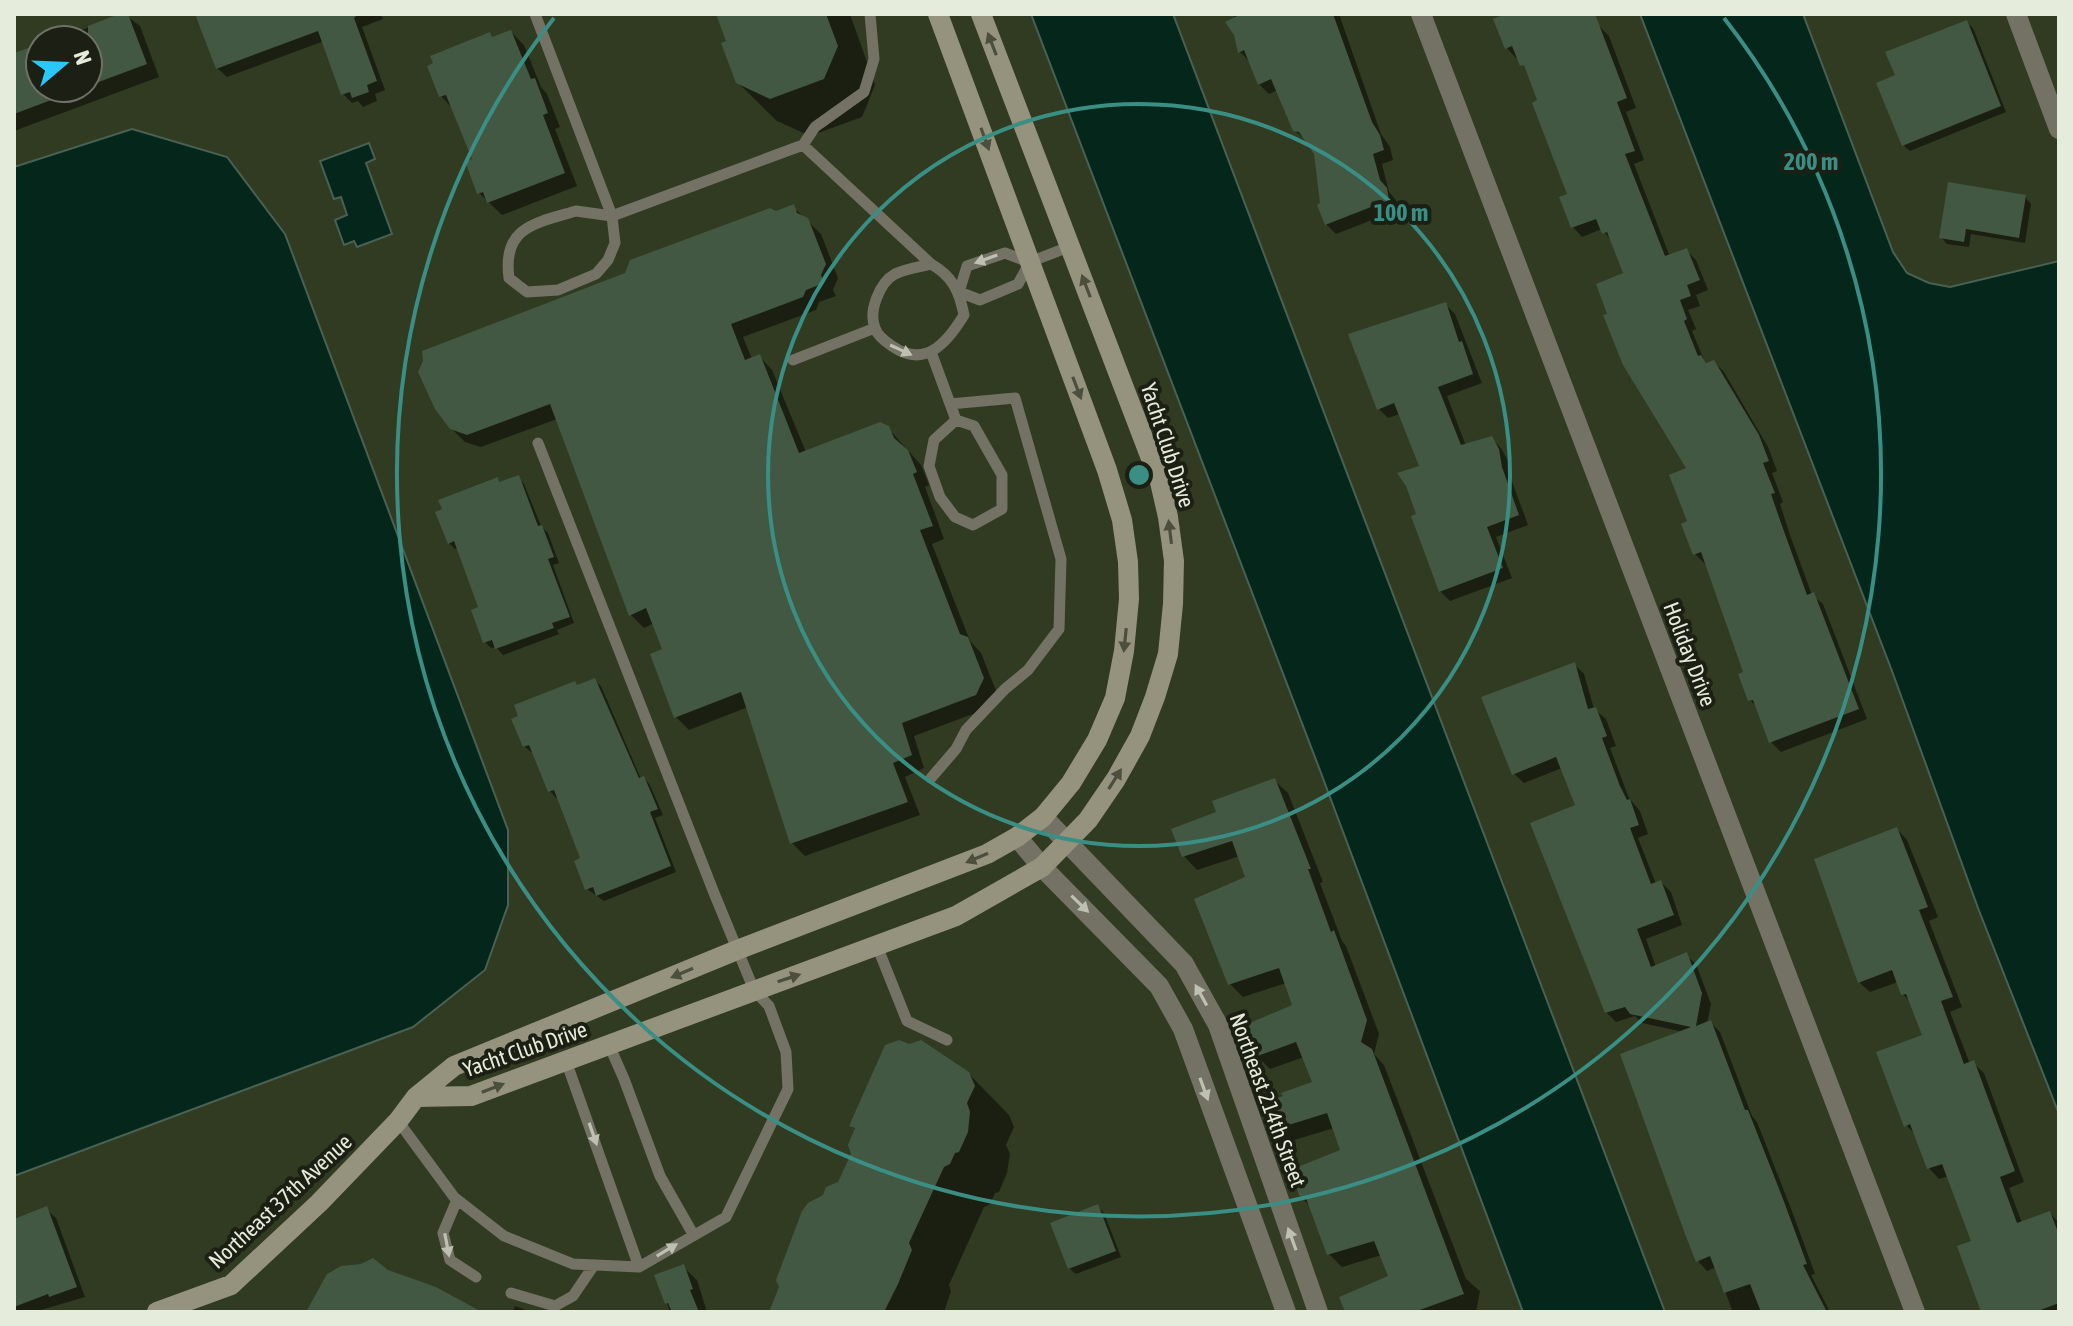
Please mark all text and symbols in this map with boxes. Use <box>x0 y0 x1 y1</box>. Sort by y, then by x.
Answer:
north arrow <box>24 24 104 104</box>
one-way arrow <box>985 32 998 56</box>
text: N <box>69 47 97 68</box>
one-way arrow <box>980 127 992 151</box>
text: 200 m <box>1784 148 1838 175</box>
text: 100 m <box>1374 199 1428 226</box>
one-way arrow <box>974 254 998 266</box>
one-way arrow <box>1079 274 1092 298</box>
one-way arrow <box>890 343 913 356</box>
one-way arrow <box>1072 376 1084 400</box>
street label: Yacht Club Drive <box>1136 379 1200 511</box>
centre of rings <box>1125 461 1153 489</box>
one-way arrow <box>1163 519 1176 544</box>
street label: Holiday Drive <box>1658 598 1722 710</box>
one-way arrow <box>1118 628 1131 653</box>
one-way arrow <box>1107 769 1122 790</box>
one-way arrow <box>965 852 988 865</box>
one-way arrow <box>1070 894 1089 913</box>
one-way arrow <box>670 967 694 980</box>
one-way arrow <box>777 972 801 984</box>
one-way arrow <box>1194 984 1208 1007</box>
street label: Northeast 214th Street <box>1224 1009 1312 1191</box>
street label: Yacht Club Drive <box>460 1016 590 1082</box>
one-way arrow <box>1199 1077 1211 1101</box>
one-way arrow <box>481 1081 505 1094</box>
one-way arrow <box>587 1122 599 1146</box>
street label: Northeast 37th Avenue <box>203 1128 357 1274</box>
one-way arrow <box>1286 1226 1298 1250</box>
one-way arrow <box>441 1232 454 1257</box>
one-way arrow <box>656 1243 678 1257</box>

